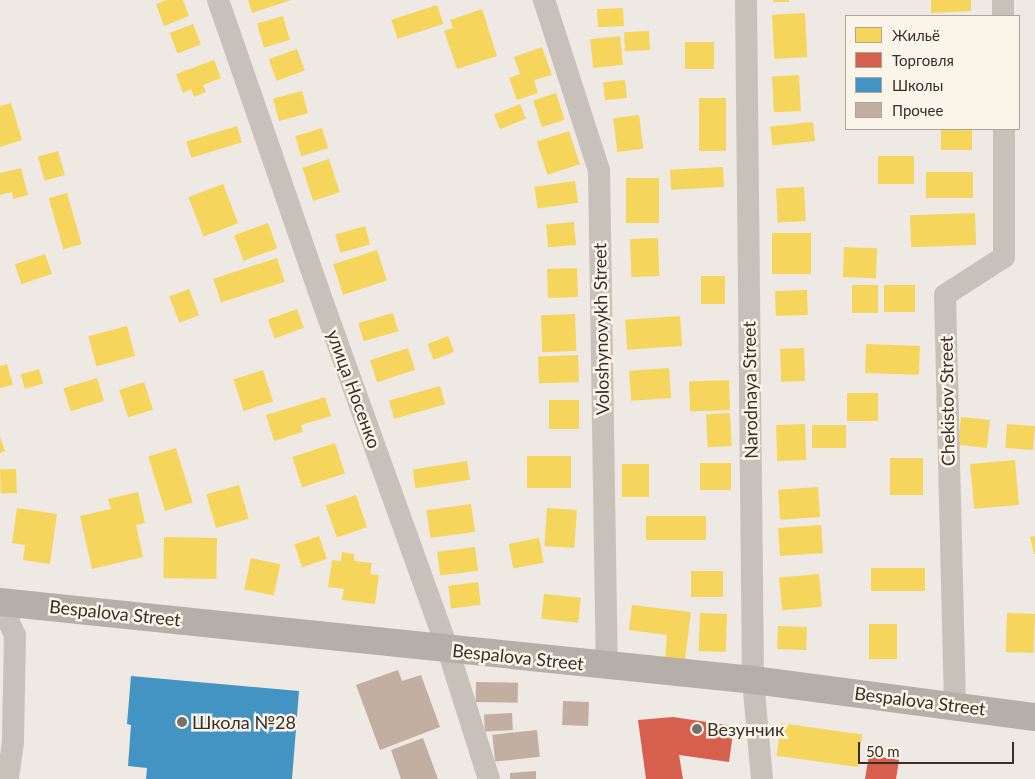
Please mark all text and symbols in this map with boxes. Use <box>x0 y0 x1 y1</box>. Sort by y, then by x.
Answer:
legend <box>845 15 1020 130</box>
text: Жильё <box>892 26 940 44</box>
text: Торговля <box>892 51 954 69</box>
text: Школы <box>892 76 943 94</box>
text: Прочее <box>892 101 943 119</box>
street label: Voloshynovykh Street <box>589 243 613 415</box>
street label: Narodnaya Street <box>738 321 762 459</box>
street label: улица Носенко <box>323 327 385 451</box>
street label: Chekistov Street <box>935 336 959 466</box>
street label: Bespalova Street <box>48 595 182 631</box>
street label: Bespalova Street <box>451 639 585 675</box>
street label: Bespalova Street <box>853 682 987 720</box>
place label: Школа №28 <box>192 711 296 733</box>
marker: Школа №28 <box>176 716 188 728</box>
place label: Везунчик <box>707 718 784 740</box>
marker: Везунчик <box>691 723 703 735</box>
scale bar <box>860 732 1016 764</box>
text: 50 m <box>866 742 900 760</box>

